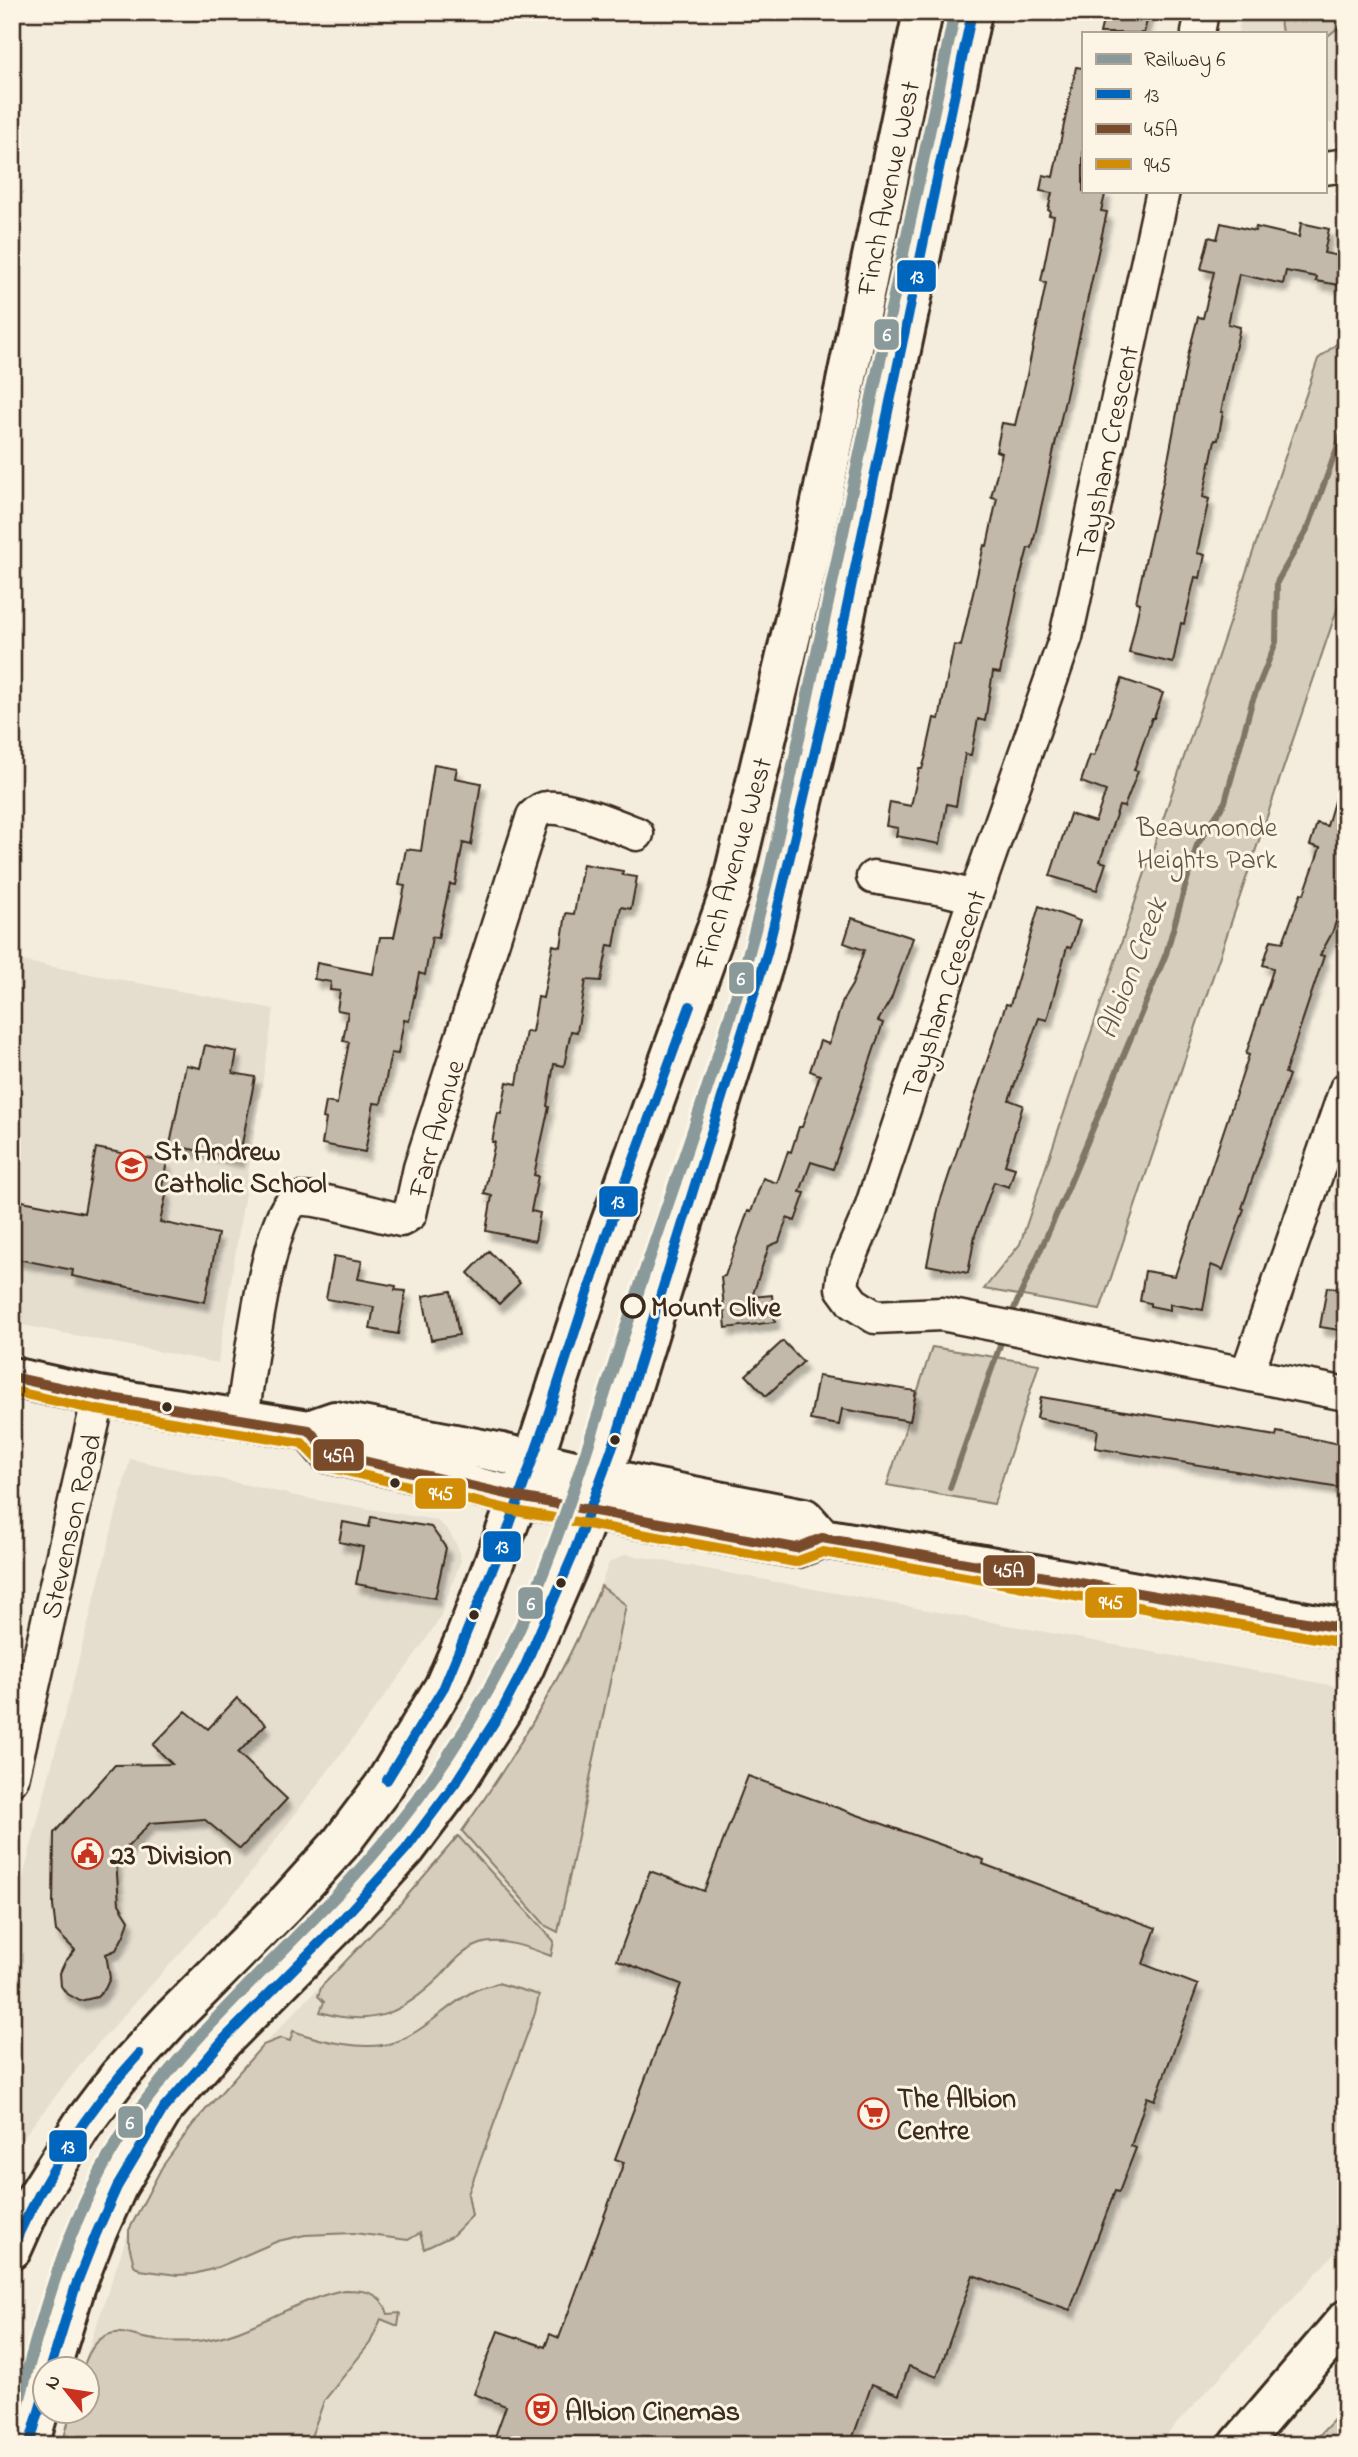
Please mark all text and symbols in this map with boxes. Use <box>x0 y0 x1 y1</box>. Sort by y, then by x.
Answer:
legend <box>1082 32 1326 192</box>
text: Railway 6 <box>1144 46 1226 78</box>
street label: Finch Avenue West <box>847 78 933 301</box>
text: 13 <box>1144 82 1159 112</box>
text: 45A <box>1144 116 1178 146</box>
text: 945 <box>1144 152 1171 182</box>
line badge: 13 <box>896 259 937 293</box>
text: 13 <box>910 265 924 292</box>
line badge: 6 <box>873 318 900 351</box>
text: 6 <box>883 323 892 350</box>
street label: Taysham Crescent <box>1067 342 1152 563</box>
street label: Finch Avenue West <box>685 753 785 976</box>
park label: Beaumonde Heights Park <box>1136 809 1278 882</box>
street label: Taysham Crescent <box>893 885 999 1105</box>
water label: Albion Creek <box>1087 890 1182 1046</box>
line badge: 6 <box>728 961 755 995</box>
text: 6 <box>737 967 746 994</box>
street label: Farr Avenue <box>399 1055 478 1204</box>
place label: St. Andrew Catholic School <box>154 1133 327 1206</box>
school or university icon: St. Andrew Catholic School <box>114 1149 148 1183</box>
line badge: 13 <box>598 1185 639 1218</box>
text: 13 <box>611 1190 625 1217</box>
place label: Mount Olive <box>651 1289 782 1330</box>
marker: Mount Olive <box>621 1294 645 1318</box>
unlabelled marker <box>160 1400 174 1414</box>
street label: Stevenson Road <box>32 1430 115 1623</box>
unlabelled marker <box>608 1433 622 1447</box>
line badge: 45A <box>312 1438 365 1472</box>
text: 45A <box>324 1444 354 1471</box>
unlabelled marker <box>388 1476 402 1490</box>
line badge: 945 <box>414 1477 467 1510</box>
text: 945 <box>428 1482 453 1509</box>
line badge: 13 <box>482 1530 522 1563</box>
text: 13 <box>495 1535 509 1562</box>
line badge: 45A <box>982 1554 1036 1587</box>
text: 45A <box>994 1559 1024 1586</box>
unlabelled marker <box>554 1576 568 1590</box>
line badge: 6 <box>517 1586 544 1620</box>
line badge: 945 <box>1084 1586 1138 1619</box>
text: 945 <box>1098 1591 1123 1618</box>
text: 6 <box>527 1592 536 1619</box>
unlabelled marker <box>467 1608 481 1622</box>
public building icon: 23 Division <box>70 1837 104 1871</box>
place label: 23 Division <box>109 1837 232 1878</box>
place label: The Albion Centre <box>897 2080 1016 2153</box>
supermarket icon: The Albion Centre <box>857 2096 891 2130</box>
line badge: 6 <box>117 2105 144 2139</box>
text: 6 <box>126 2111 135 2138</box>
line badge: 13 <box>48 2129 88 2163</box>
text: 13 <box>61 2135 75 2162</box>
north arrow <box>32 2356 102 2426</box>
text: N <box>39 2370 68 2395</box>
theatre icon: Albion Cinemas <box>525 2393 559 2427</box>
place label: Albion Cinemas <box>565 2393 740 2434</box>

